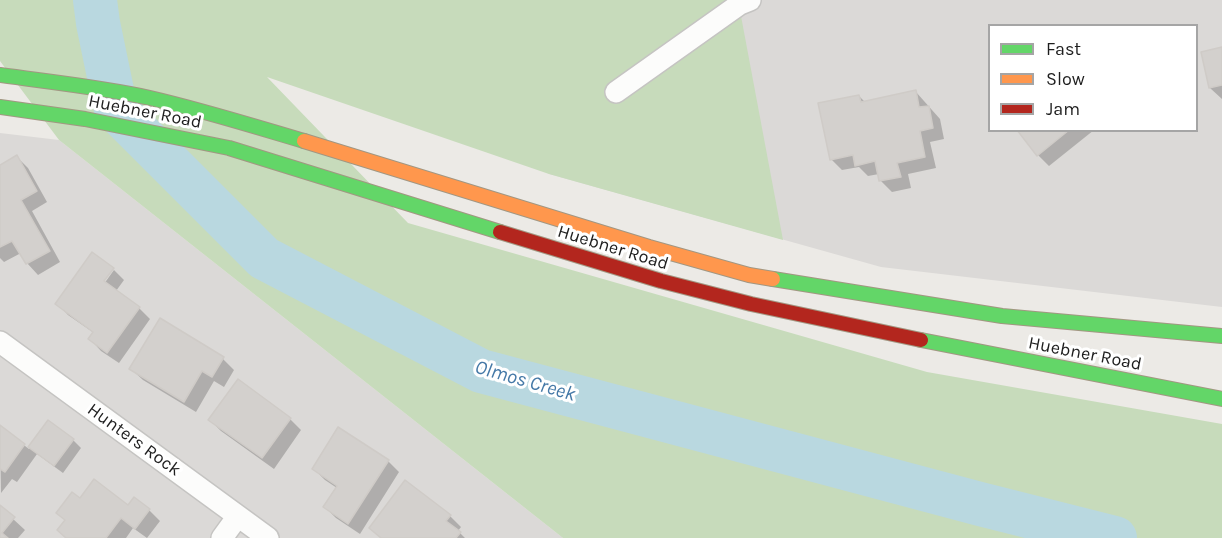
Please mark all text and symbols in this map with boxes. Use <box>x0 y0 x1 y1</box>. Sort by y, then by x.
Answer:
legend <box>988 24 1198 132</box>
text: Fast <box>1046 38 1081 60</box>
text: Slow <box>1046 68 1085 90</box>
street label: Huebner Road <box>86 90 204 134</box>
text: Jam <box>1046 98 1080 120</box>
street label: Huebner Road <box>555 221 671 275</box>
street label: Huebner Road <box>1026 332 1144 376</box>
water label: Olmos Creek <box>472 355 578 407</box>
street label: Hunters Rock <box>83 399 185 481</box>

